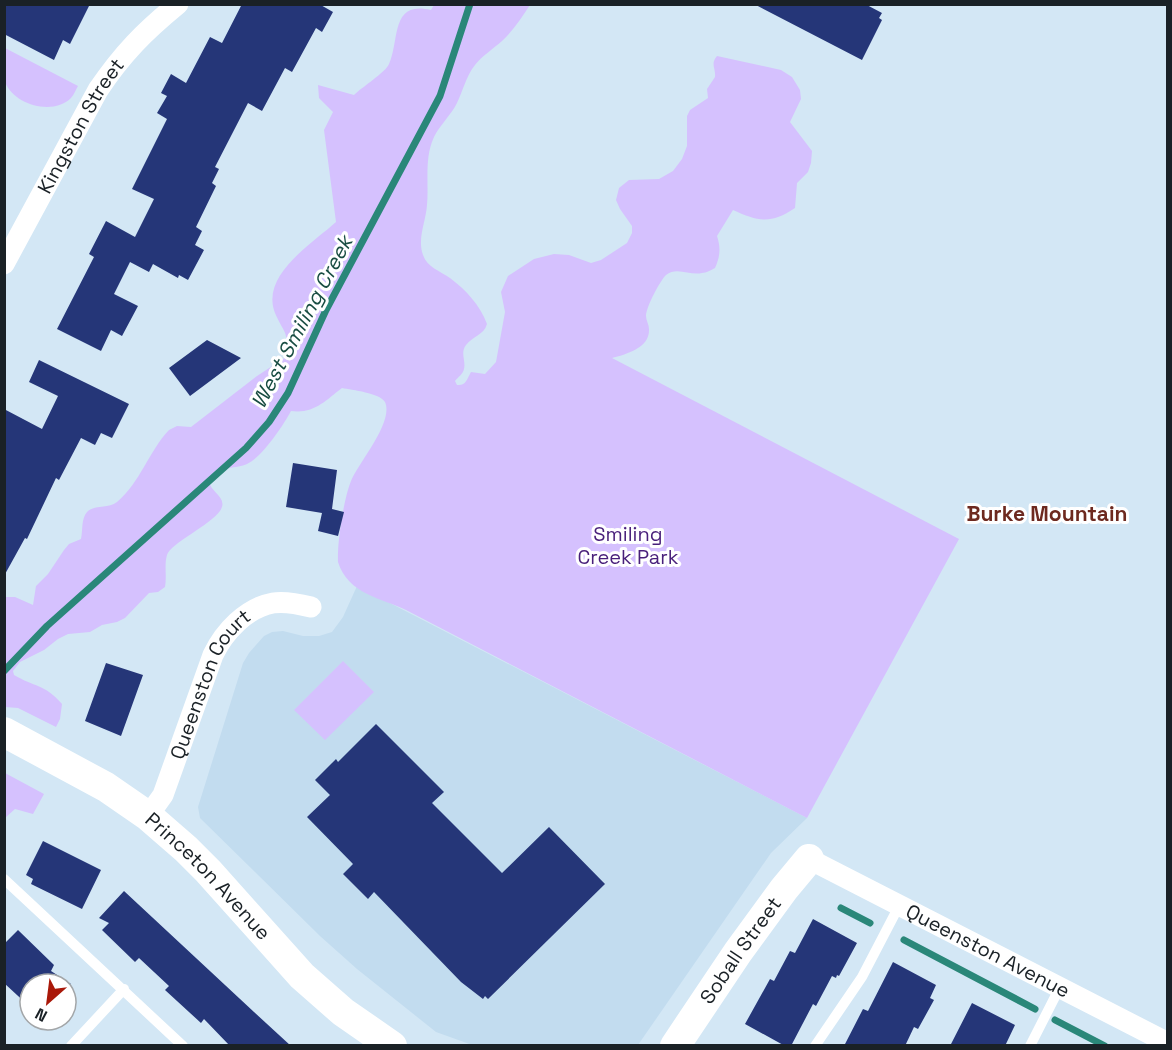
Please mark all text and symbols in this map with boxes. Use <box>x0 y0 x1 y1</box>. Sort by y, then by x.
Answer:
street label: Kingston Street <box>31 53 130 198</box>
water label: West Smiling Creek <box>245 228 360 413</box>
district label: Burke Mountain <box>966 500 1128 527</box>
park label: Smiling Creek Park <box>577 521 679 570</box>
street label: Queenston Court <box>164 603 256 763</box>
street label: Princeton Avenue <box>140 806 277 945</box>
street label: Soball Street <box>694 892 787 1009</box>
street label: Queenston Avenue <box>901 898 1074 1004</box>
north arrow <box>18 972 78 1032</box>
text: N <box>32 1003 51 1027</box>

